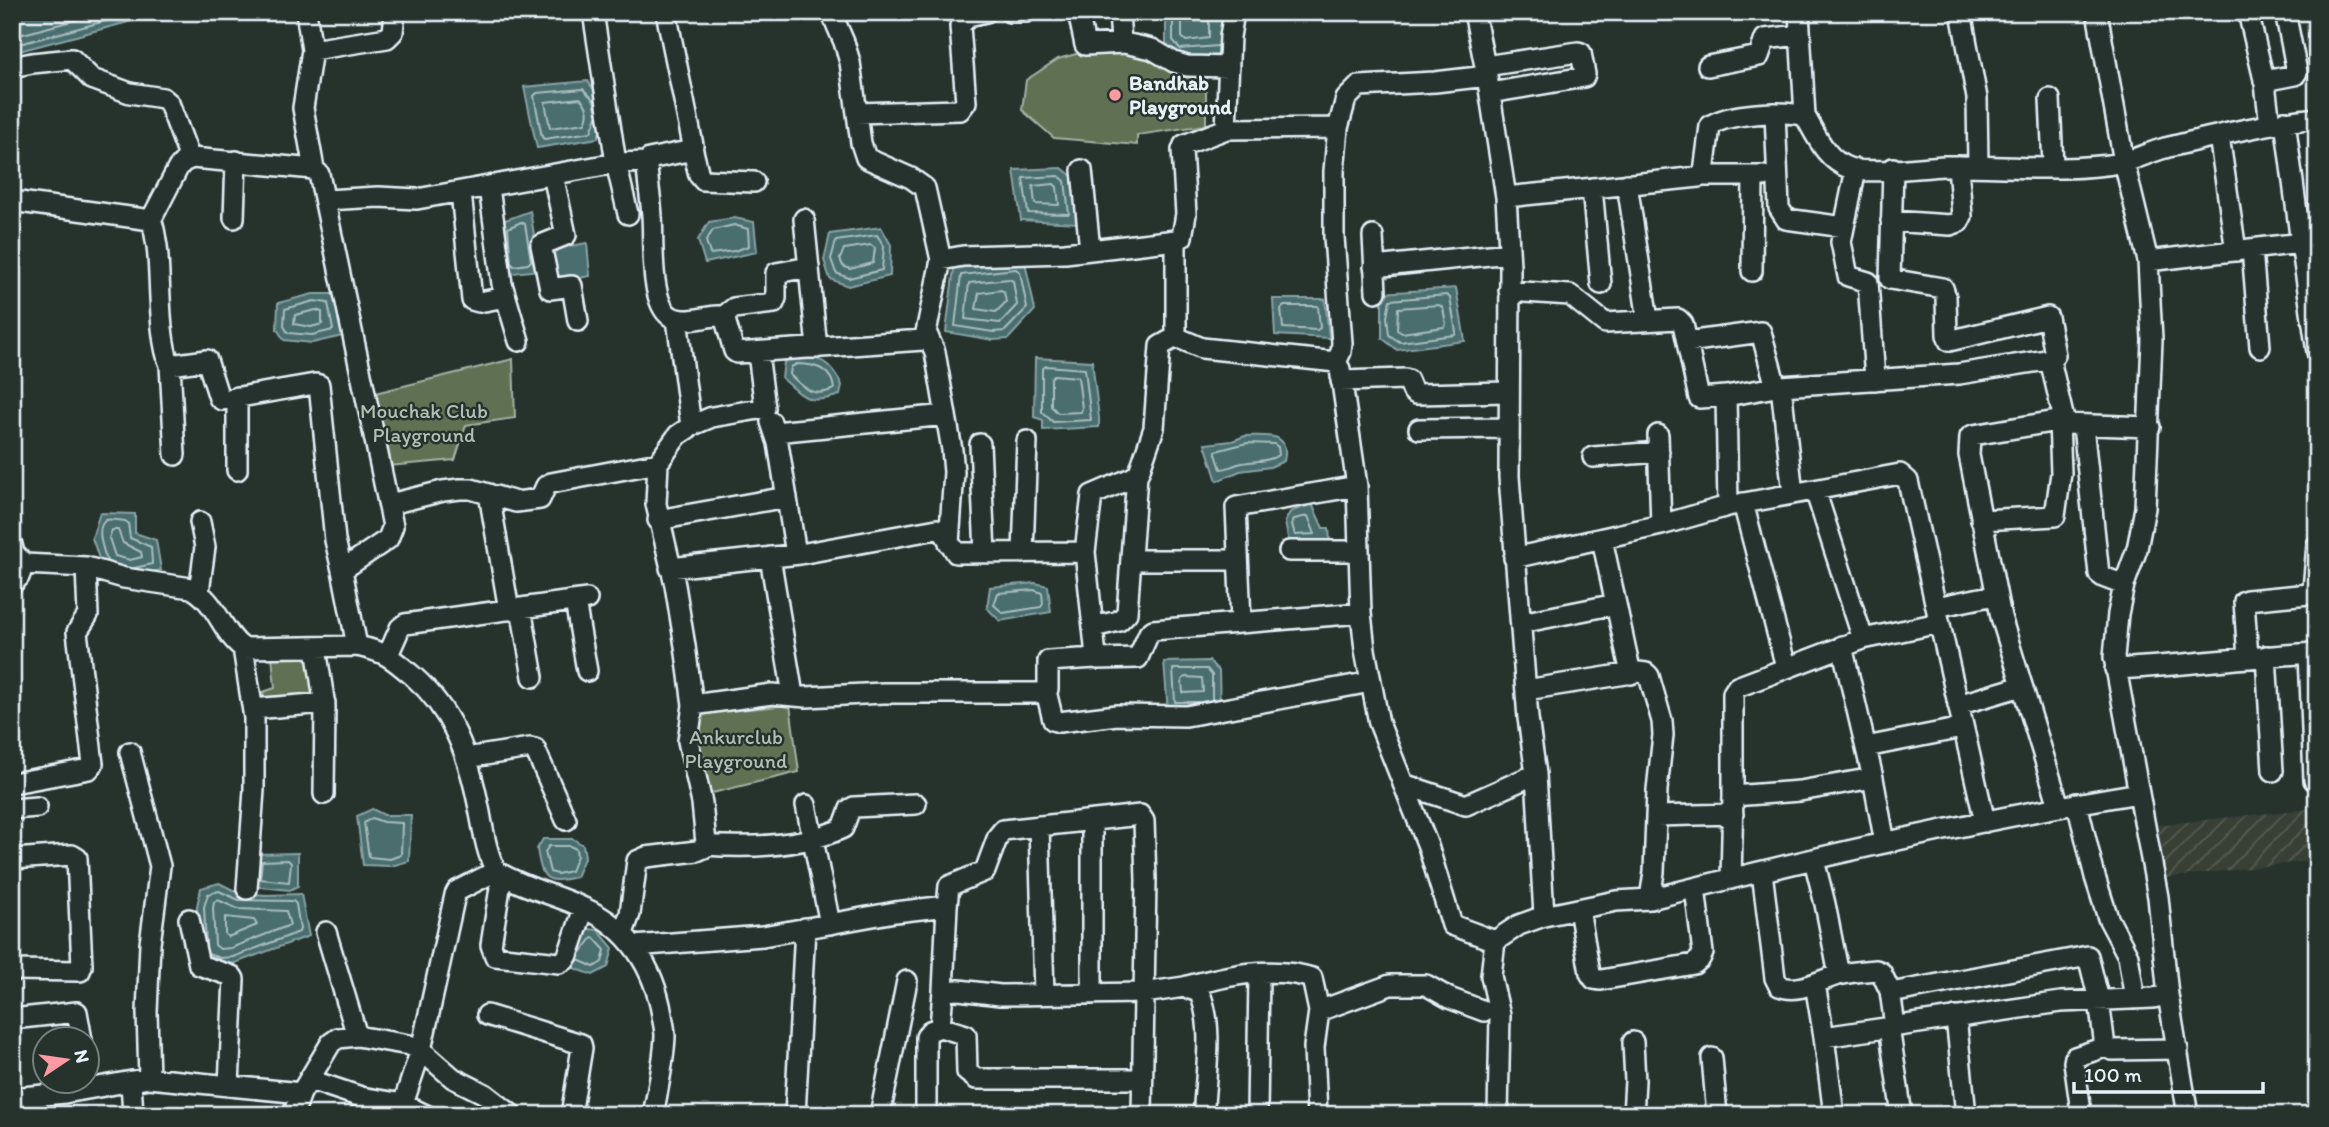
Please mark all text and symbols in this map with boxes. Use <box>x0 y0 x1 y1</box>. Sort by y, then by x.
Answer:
place label: Bandhab Playground <box>1129 70 1232 120</box>
marker: Bandhab Playground <box>1107 87 1123 103</box>
park label: Mouchak Club Playground <box>360 398 488 447</box>
park label: Ankurclub Playground <box>685 724 788 773</box>
north arrow <box>32 1026 102 1096</box>
text: N <box>69 1047 95 1065</box>
scale bar <box>2074 1050 2262 1094</box>
text: 100 m <box>2084 1062 2142 1087</box>

